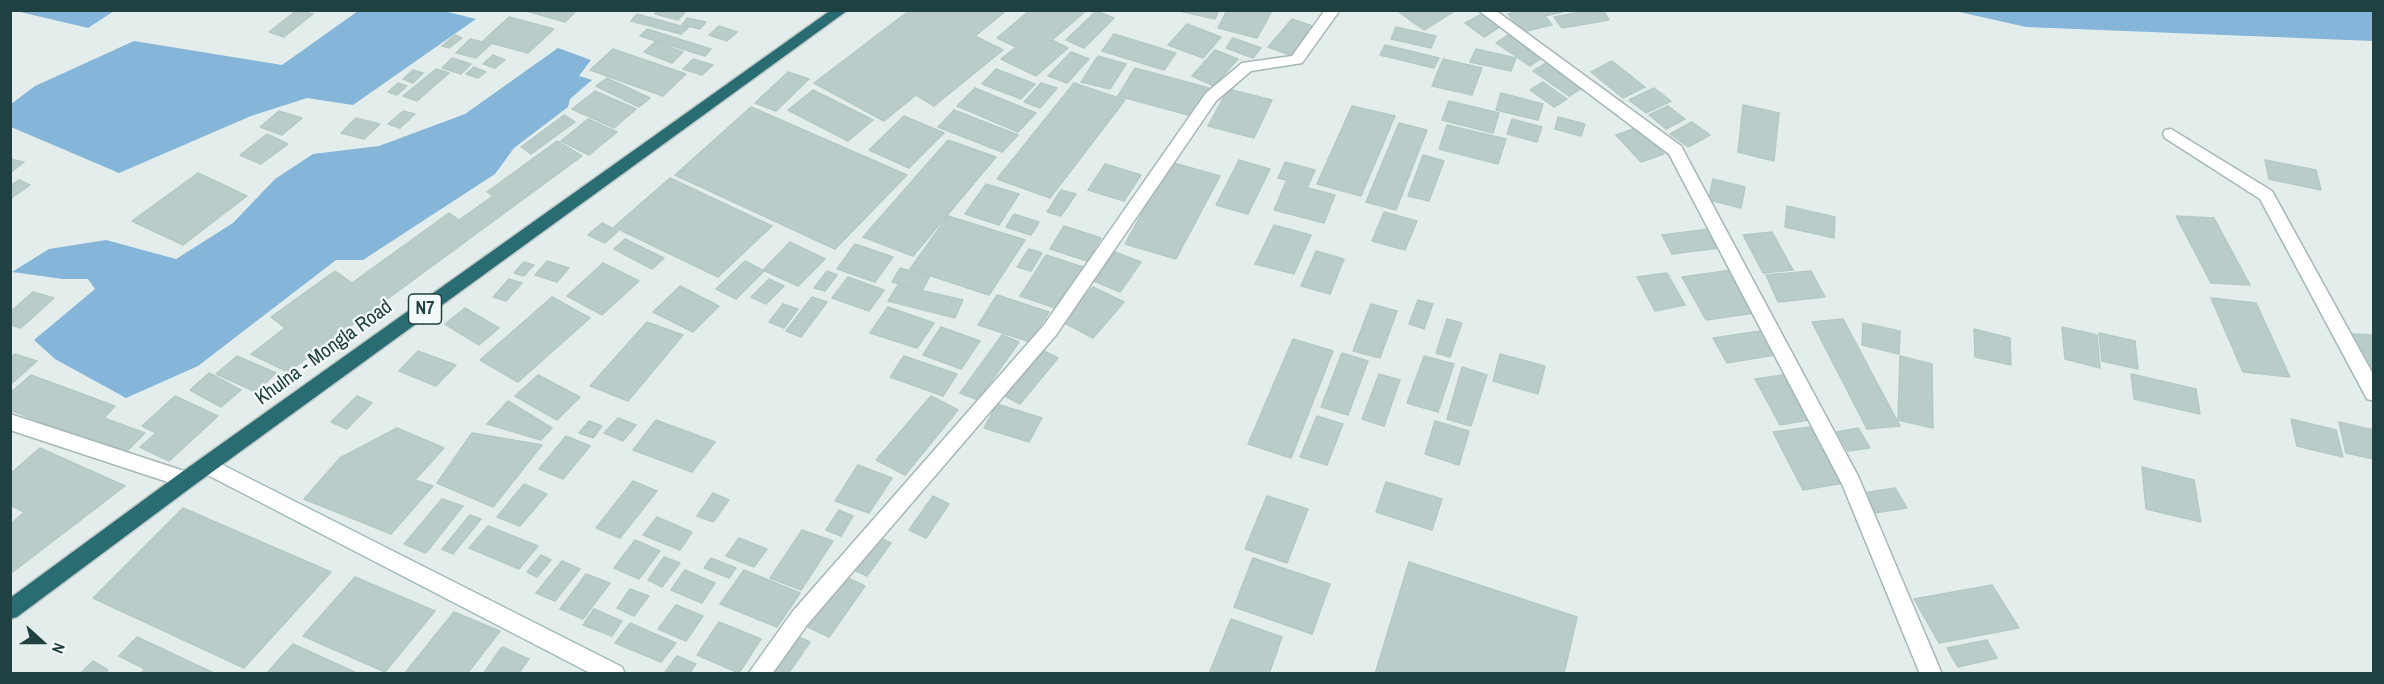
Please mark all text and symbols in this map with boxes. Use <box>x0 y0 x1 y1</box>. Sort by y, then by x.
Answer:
road number: N7 <box>408 294 442 324</box>
street label: Khulna - Mongla Road <box>251 295 397 411</box>
north arrow <box>12 612 72 672</box>
text: N <box>47 640 71 657</box>

